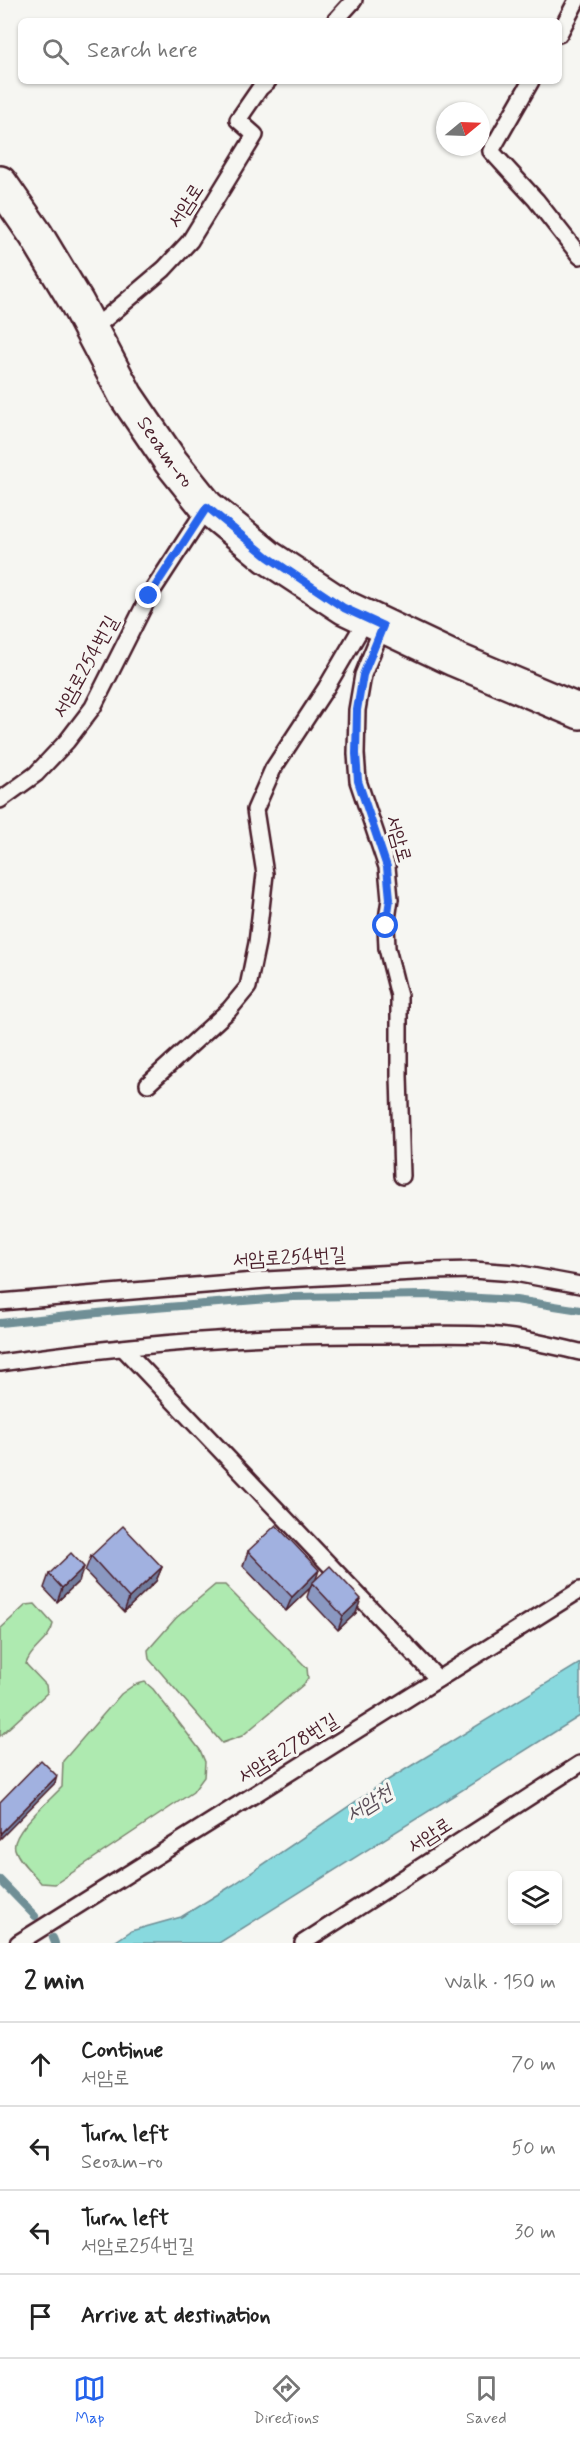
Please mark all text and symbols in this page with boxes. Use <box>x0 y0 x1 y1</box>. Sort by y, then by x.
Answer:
search box <box>18 18 562 84</box>
icon: search <box>39 35 72 68</box>
text: Search here <box>87 37 198 65</box>
north arrow <box>436 102 490 156</box>
street label: 서암로 <box>162 178 210 234</box>
street label: Seoam-ro <box>130 411 200 493</box>
route end <box>135 582 161 608</box>
street label: 서암로254번길 <box>47 611 125 723</box>
street label: 서암로 <box>378 812 418 866</box>
route start <box>372 912 398 938</box>
street label: 서암로254번길 <box>232 1242 346 1274</box>
street label: 서암로278번길 <box>233 1707 343 1791</box>
water label: 서암천 <box>340 1778 400 1829</box>
street label: 서암로 <box>402 1812 458 1860</box>
map controls <box>508 1871 562 1925</box>
button: layers <box>508 1871 562 1925</box>
text: 2 min <box>24 1965 85 1999</box>
text: Walk · 150 m <box>444 1969 556 1996</box>
text: Continue <box>81 2037 163 2065</box>
icon: ahead <box>24 2048 57 2081</box>
text: 70 m <box>511 2051 556 2078</box>
text: 서암로 <box>81 2065 129 2092</box>
text: Turn left <box>81 2121 169 2149</box>
icon: left <box>24 2132 57 2165</box>
text: 50 m <box>511 2135 556 2162</box>
text: Seoam-ro <box>81 2149 163 2176</box>
text: Turn left <box>81 2205 169 2233</box>
icon: left <box>24 2216 57 2249</box>
text: 30 m <box>514 2219 556 2246</box>
text: 서암로254번길 <box>81 2233 194 2260</box>
icon: arrive <box>24 2300 57 2333</box>
text: Arrive at destination <box>81 2302 271 2330</box>
tab: Map <box>73 2372 106 2429</box>
tab: Directions <box>253 2372 319 2429</box>
tab: Saved <box>466 2372 507 2429</box>

